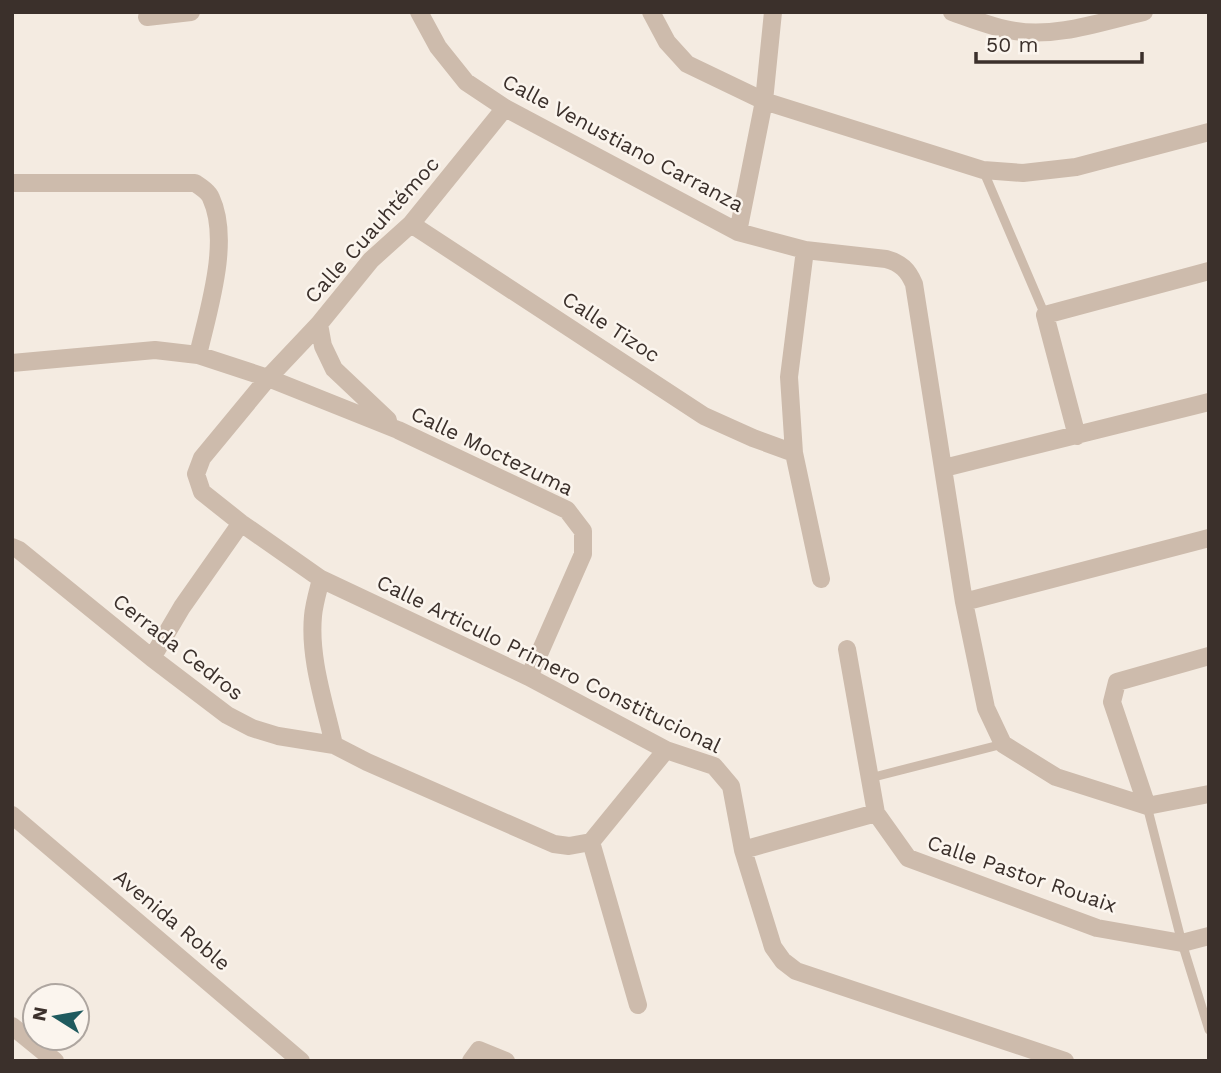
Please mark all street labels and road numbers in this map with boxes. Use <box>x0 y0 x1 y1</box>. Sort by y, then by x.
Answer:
street label: Calle Venustiano Carranza <box>498 68 748 217</box>
street label: Calle Cuauhtémoc <box>299 151 444 308</box>
street label: Calle Tizoc <box>558 286 665 367</box>
street label: Calle Moctezuma <box>407 400 578 501</box>
street label: Calle Articulo Primero Constitucional <box>373 569 726 758</box>
street label: Cerrada Cedros <box>108 588 248 705</box>
street label: Calle Pastor Rouaix <box>924 829 1120 918</box>
street label: Avenida Roble <box>109 864 236 976</box>

